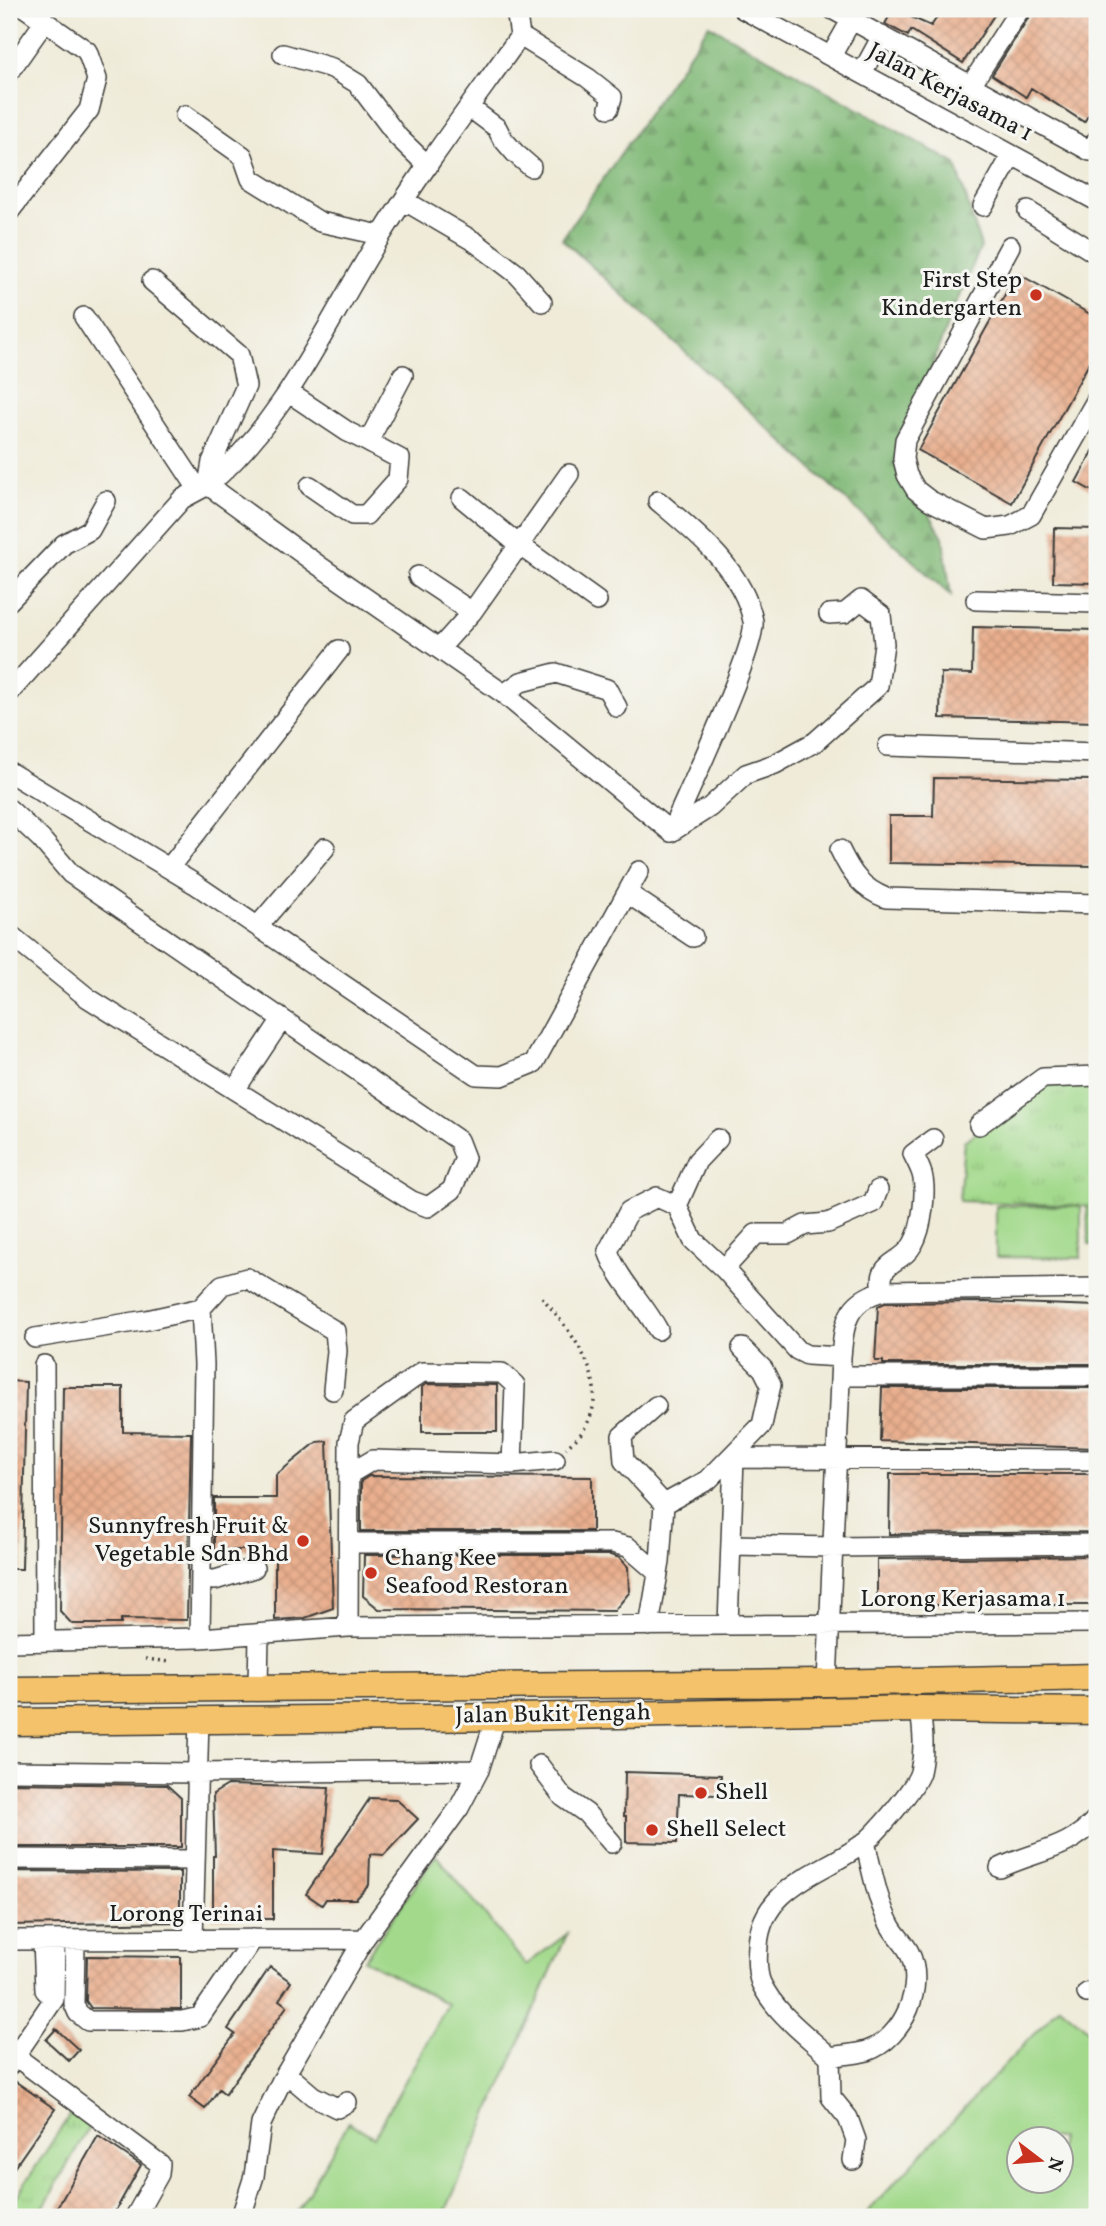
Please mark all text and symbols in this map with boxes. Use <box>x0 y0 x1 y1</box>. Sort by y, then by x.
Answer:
street label: Jalan Kerjasama 1 <box>861 35 1039 151</box>
place label: First Step Kindergarten <box>881 264 1022 326</box>
marker: First Step Kindergarten <box>1028 287 1044 303</box>
place label: Sunnyfresh Fruit & Vegetable Sdn Bhd <box>88 1510 289 1572</box>
marker: Sunnyfresh Fruit & Vegetable Sdn Bhd <box>295 1533 311 1549</box>
place label: Chang Kee Seafood Restoran <box>385 1542 569 1604</box>
marker: Chang Kee Seafood Restoran <box>363 1565 379 1581</box>
street label: Lorong Kerjasama 1 <box>860 1583 1066 1617</box>
street label: Jalan Bukit Tengah <box>455 1696 651 1734</box>
place label: Shell <box>715 1776 768 1810</box>
marker: Shell <box>693 1785 709 1801</box>
place label: Shell Select <box>666 1813 786 1847</box>
marker: Shell Select <box>644 1822 660 1838</box>
street label: Lorong Terinai <box>109 1898 263 1932</box>
north arrow <box>1004 2124 1074 2194</box>
text: N <box>1040 2154 1069 2175</box>

